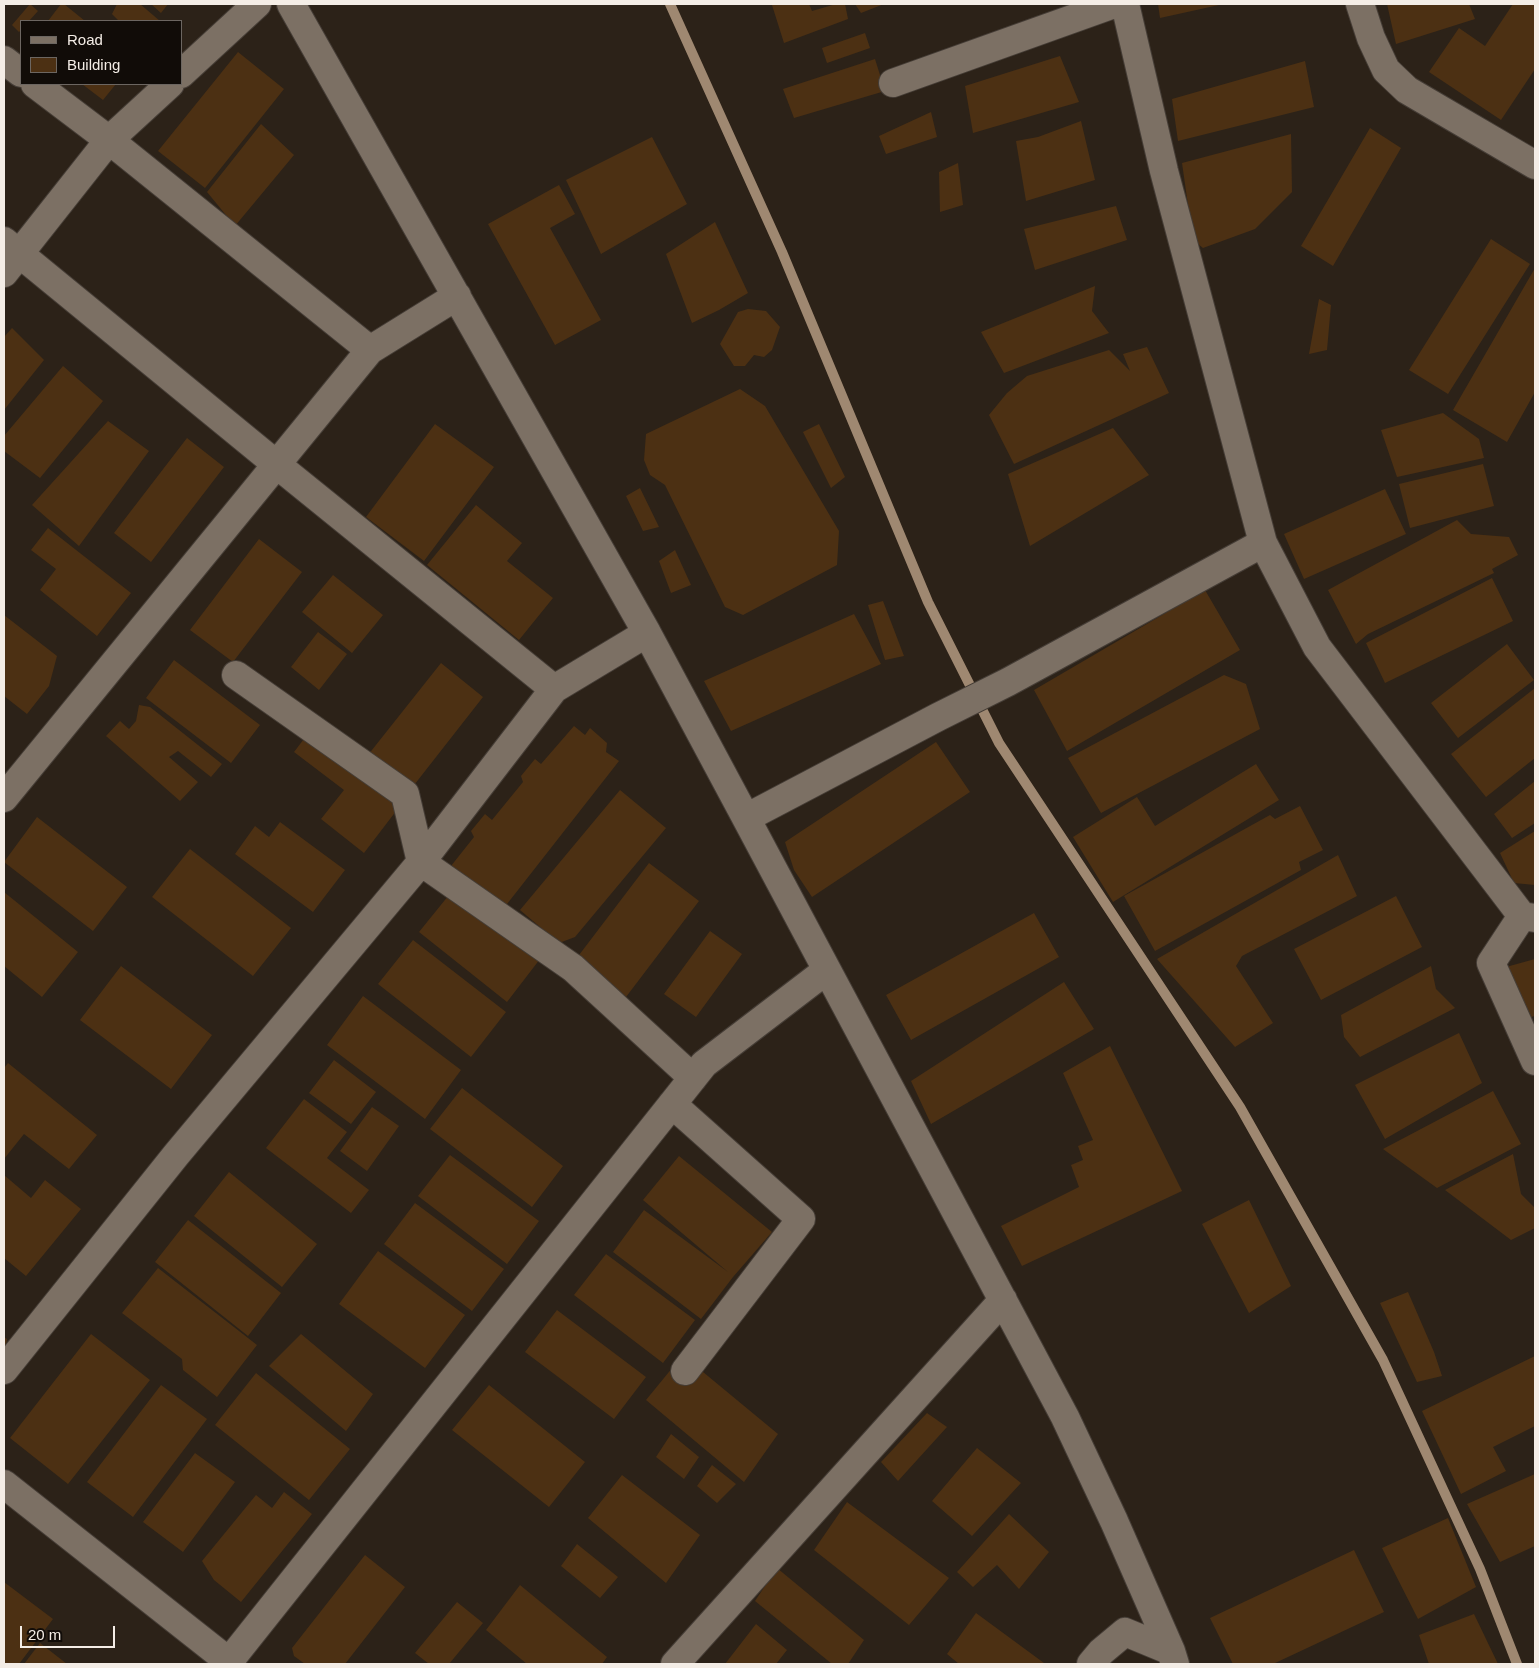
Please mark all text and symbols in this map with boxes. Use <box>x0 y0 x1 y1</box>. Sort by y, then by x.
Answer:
legend <box>20 20 182 85</box>
text: Road <box>67 31 103 48</box>
text: Building <box>67 56 120 73</box>
scale bar <box>22 1616 118 1648</box>
text: 20 m <box>28 1626 61 1643</box>

